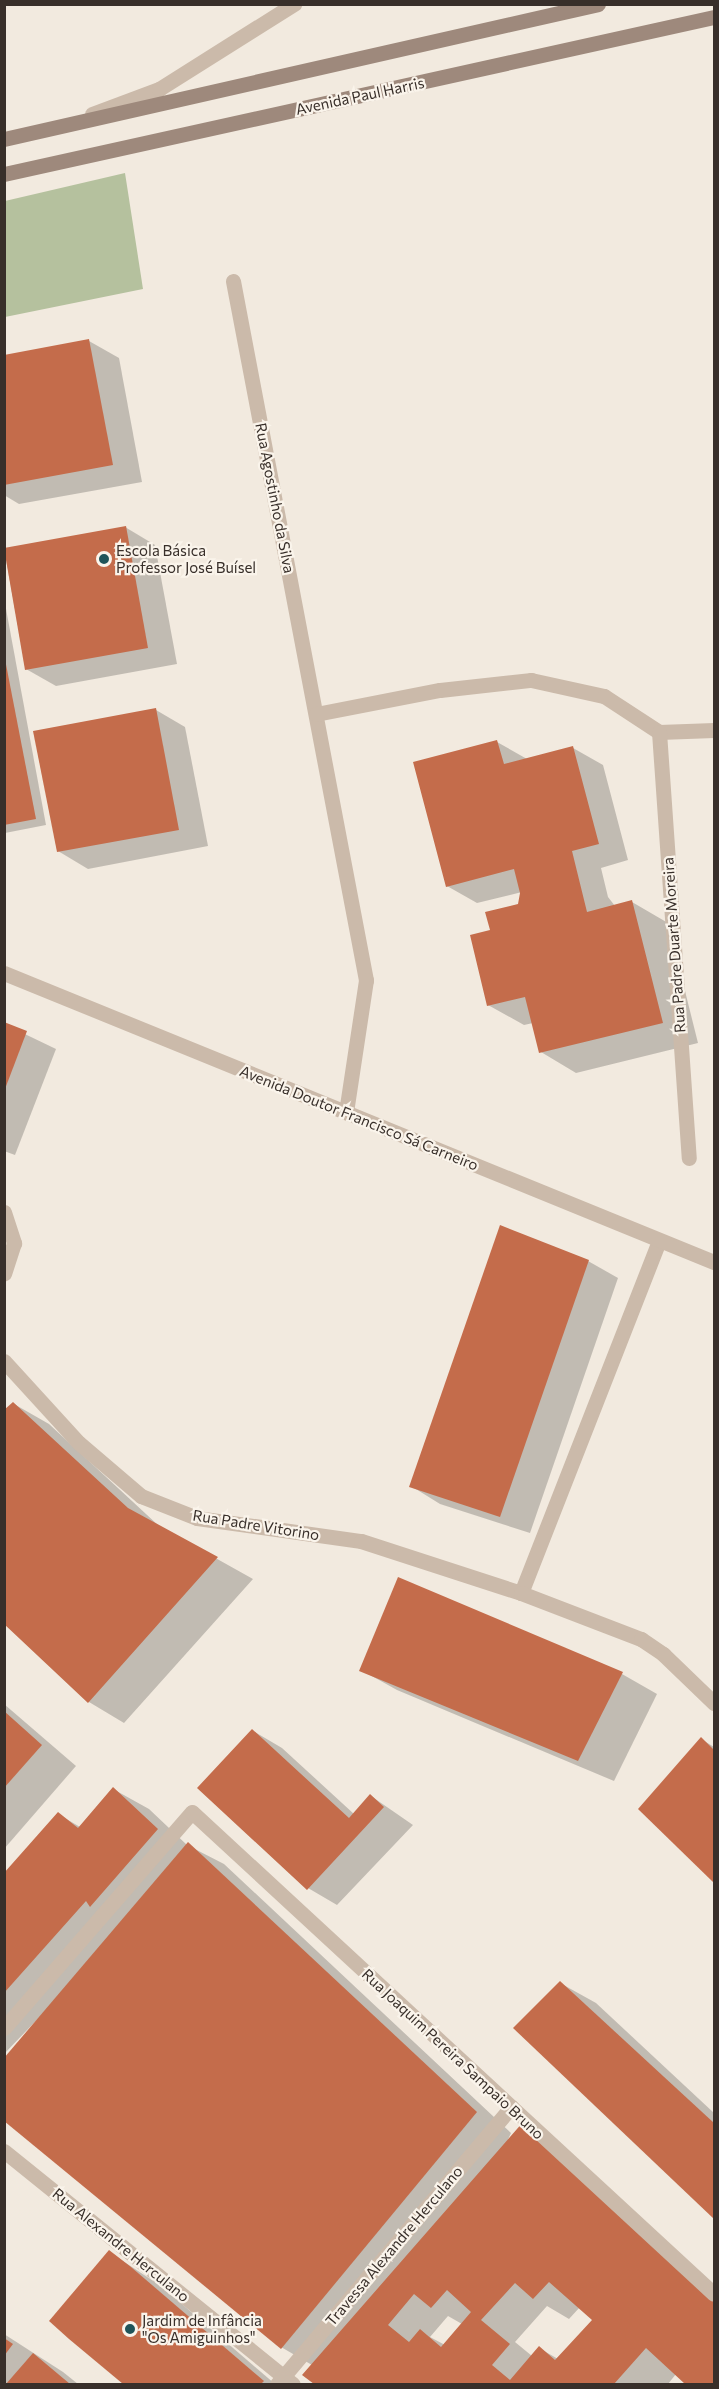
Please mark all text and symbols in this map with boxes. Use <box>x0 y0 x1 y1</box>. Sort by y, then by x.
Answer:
street label: Avenida Paul Harris <box>294 74 426 118</box>
street label: Rua Agostinho da Silva <box>252 421 298 575</box>
place label: Escola Básica Professor José Buísel <box>116 541 256 576</box>
marker: Escola Básica Professor José Buísel <box>97 552 111 566</box>
street label: Rua Padre Duarte Moreira <box>659 857 689 1033</box>
street label: Avenida Doutor Francisco Sá Carneiro <box>237 1062 481 1174</box>
street label: Rua Padre Vitorino <box>191 1506 321 1544</box>
street label: Rua Joaquim Pereira Sampaio Bruno <box>358 1965 548 2143</box>
street label: Travessa Alexandre Herculano <box>322 2162 466 2330</box>
street label: Rua Alexandre Herculano <box>49 2184 193 2306</box>
place label: Jardim de Infância "Os Amiguinhos" <box>142 2311 262 2346</box>
marker: Jardim de Infância "Os Amiguinhos" <box>123 2322 137 2336</box>

